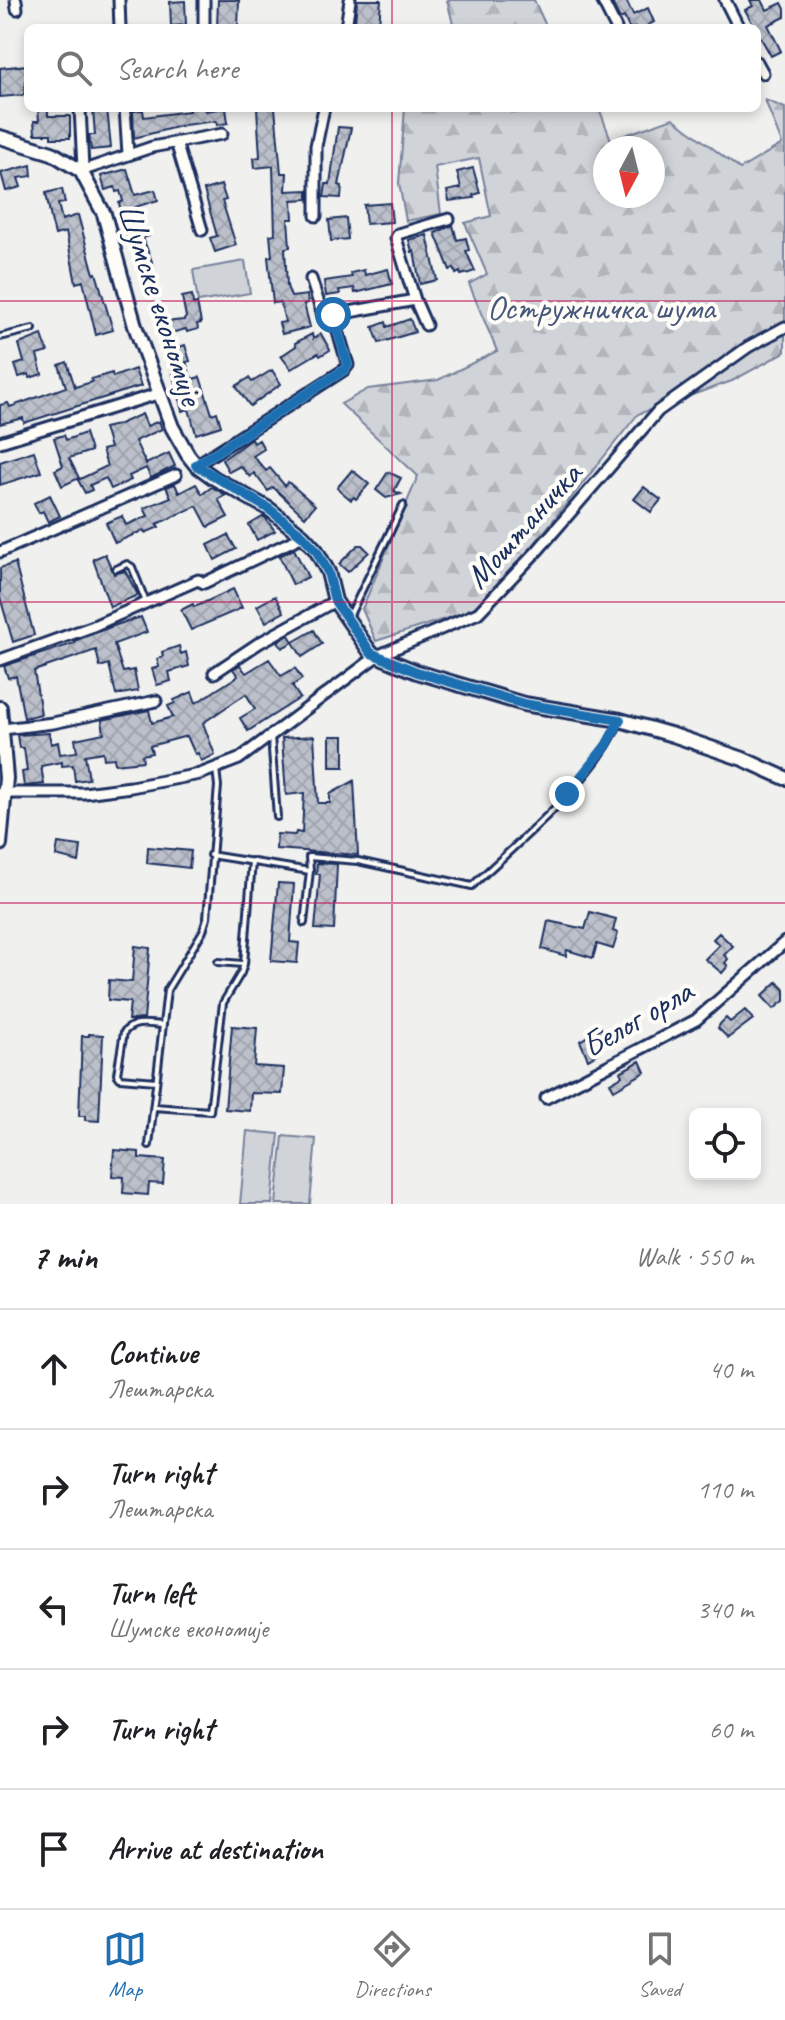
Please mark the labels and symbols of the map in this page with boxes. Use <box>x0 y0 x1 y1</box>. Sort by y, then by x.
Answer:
north arrow <box>593 136 665 208</box>
street label: Шумске економије <box>108 198 215 413</box>
park label: Остружничка шума <box>487 286 717 329</box>
route start <box>315 297 351 333</box>
street label: Моштаничка <box>455 451 592 597</box>
route end <box>549 776 585 812</box>
street label: Белог орла <box>574 968 702 1067</box>

